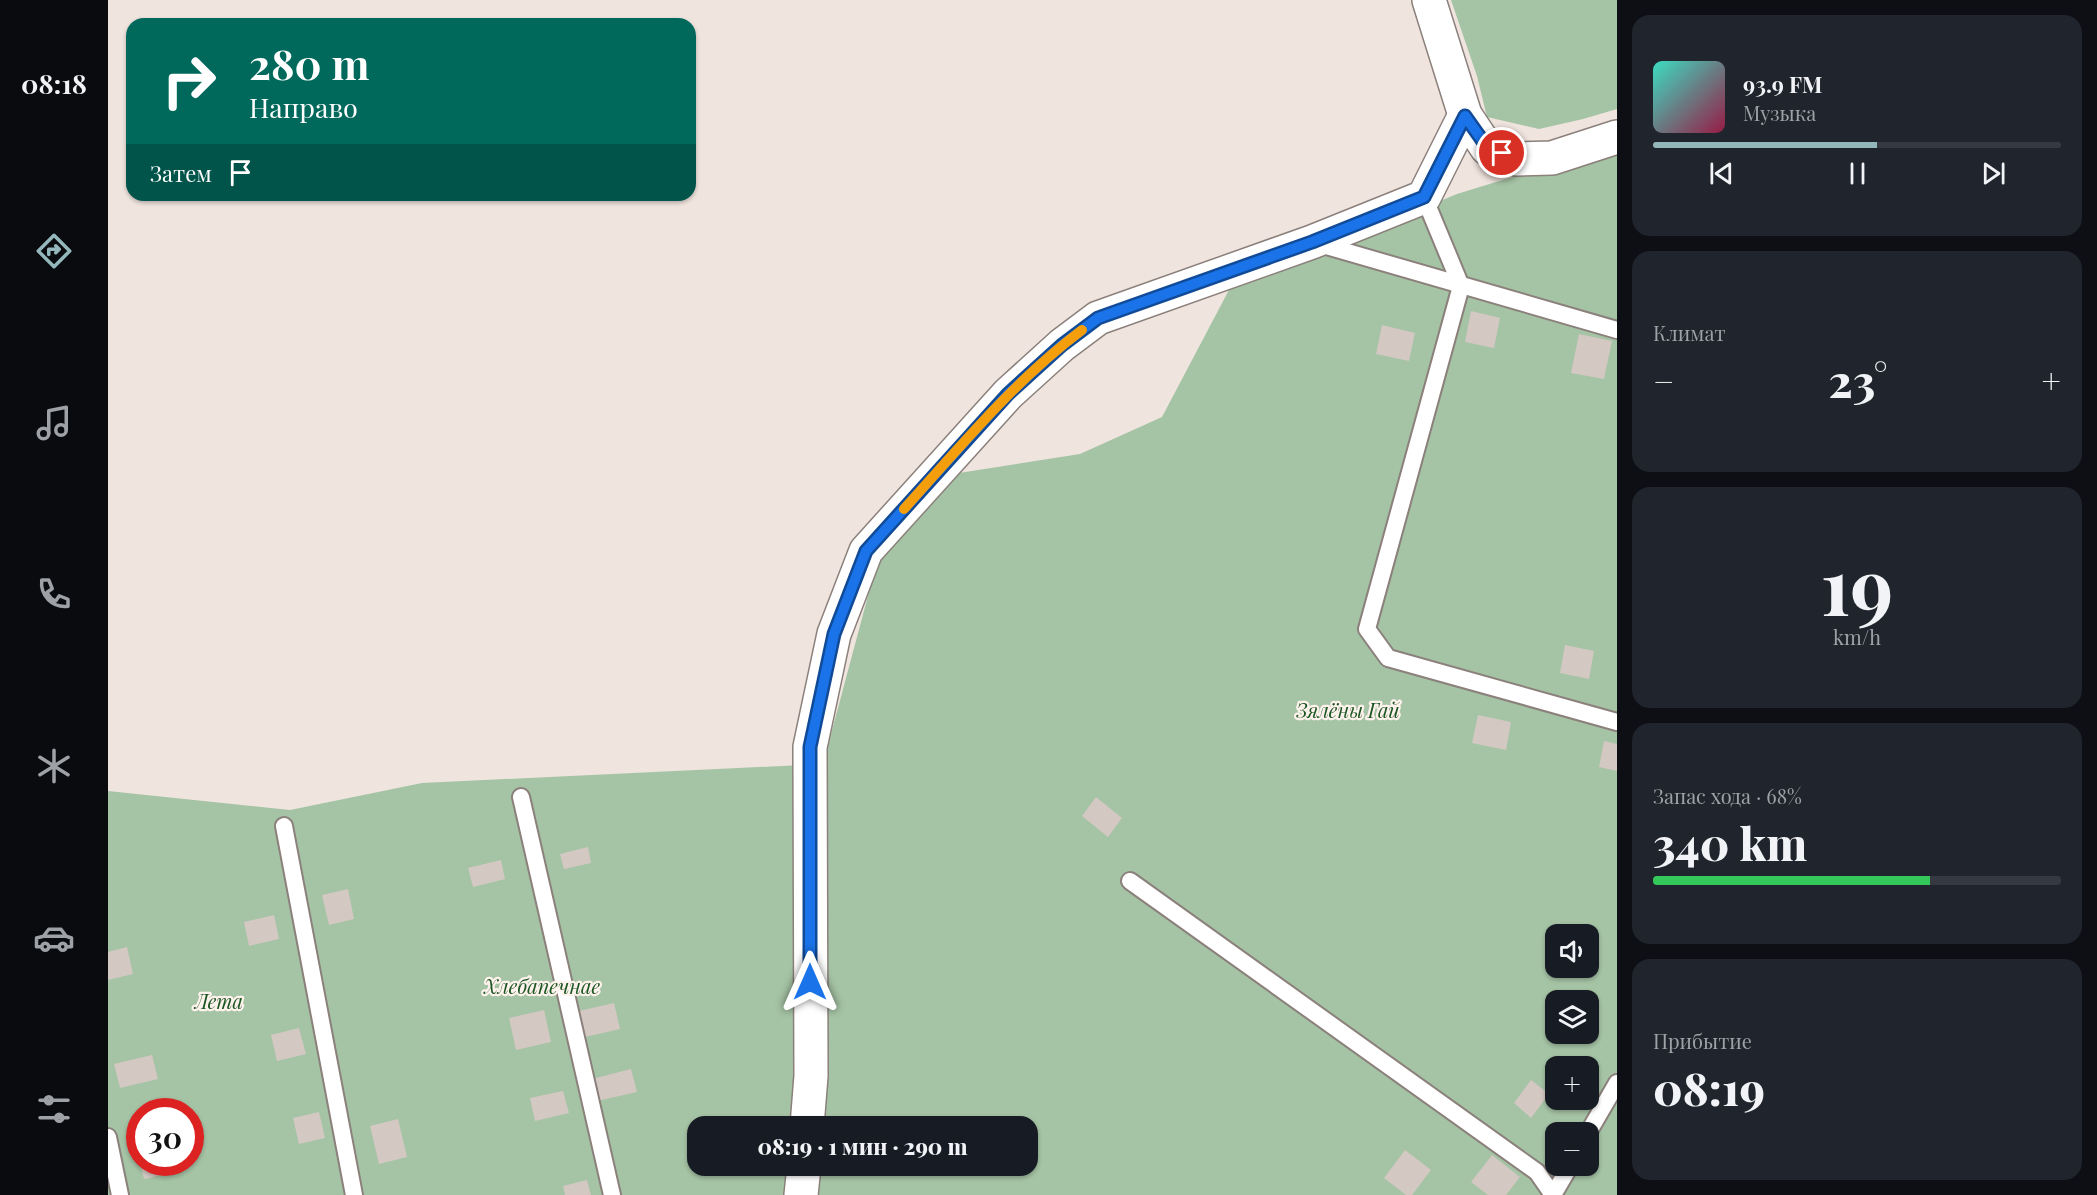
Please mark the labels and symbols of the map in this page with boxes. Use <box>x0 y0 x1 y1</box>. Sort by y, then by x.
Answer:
pin <box>1476 127 1527 178</box>
park label: Зялёны Гай <box>1295 696 1400 723</box>
position arrow <box>778 950 842 1014</box>
park label: Хлебапечнае <box>483 972 600 999</box>
park label: Лета <box>193 987 243 1014</box>
speed limit sign: 30 <box>126 1098 204 1176</box>

